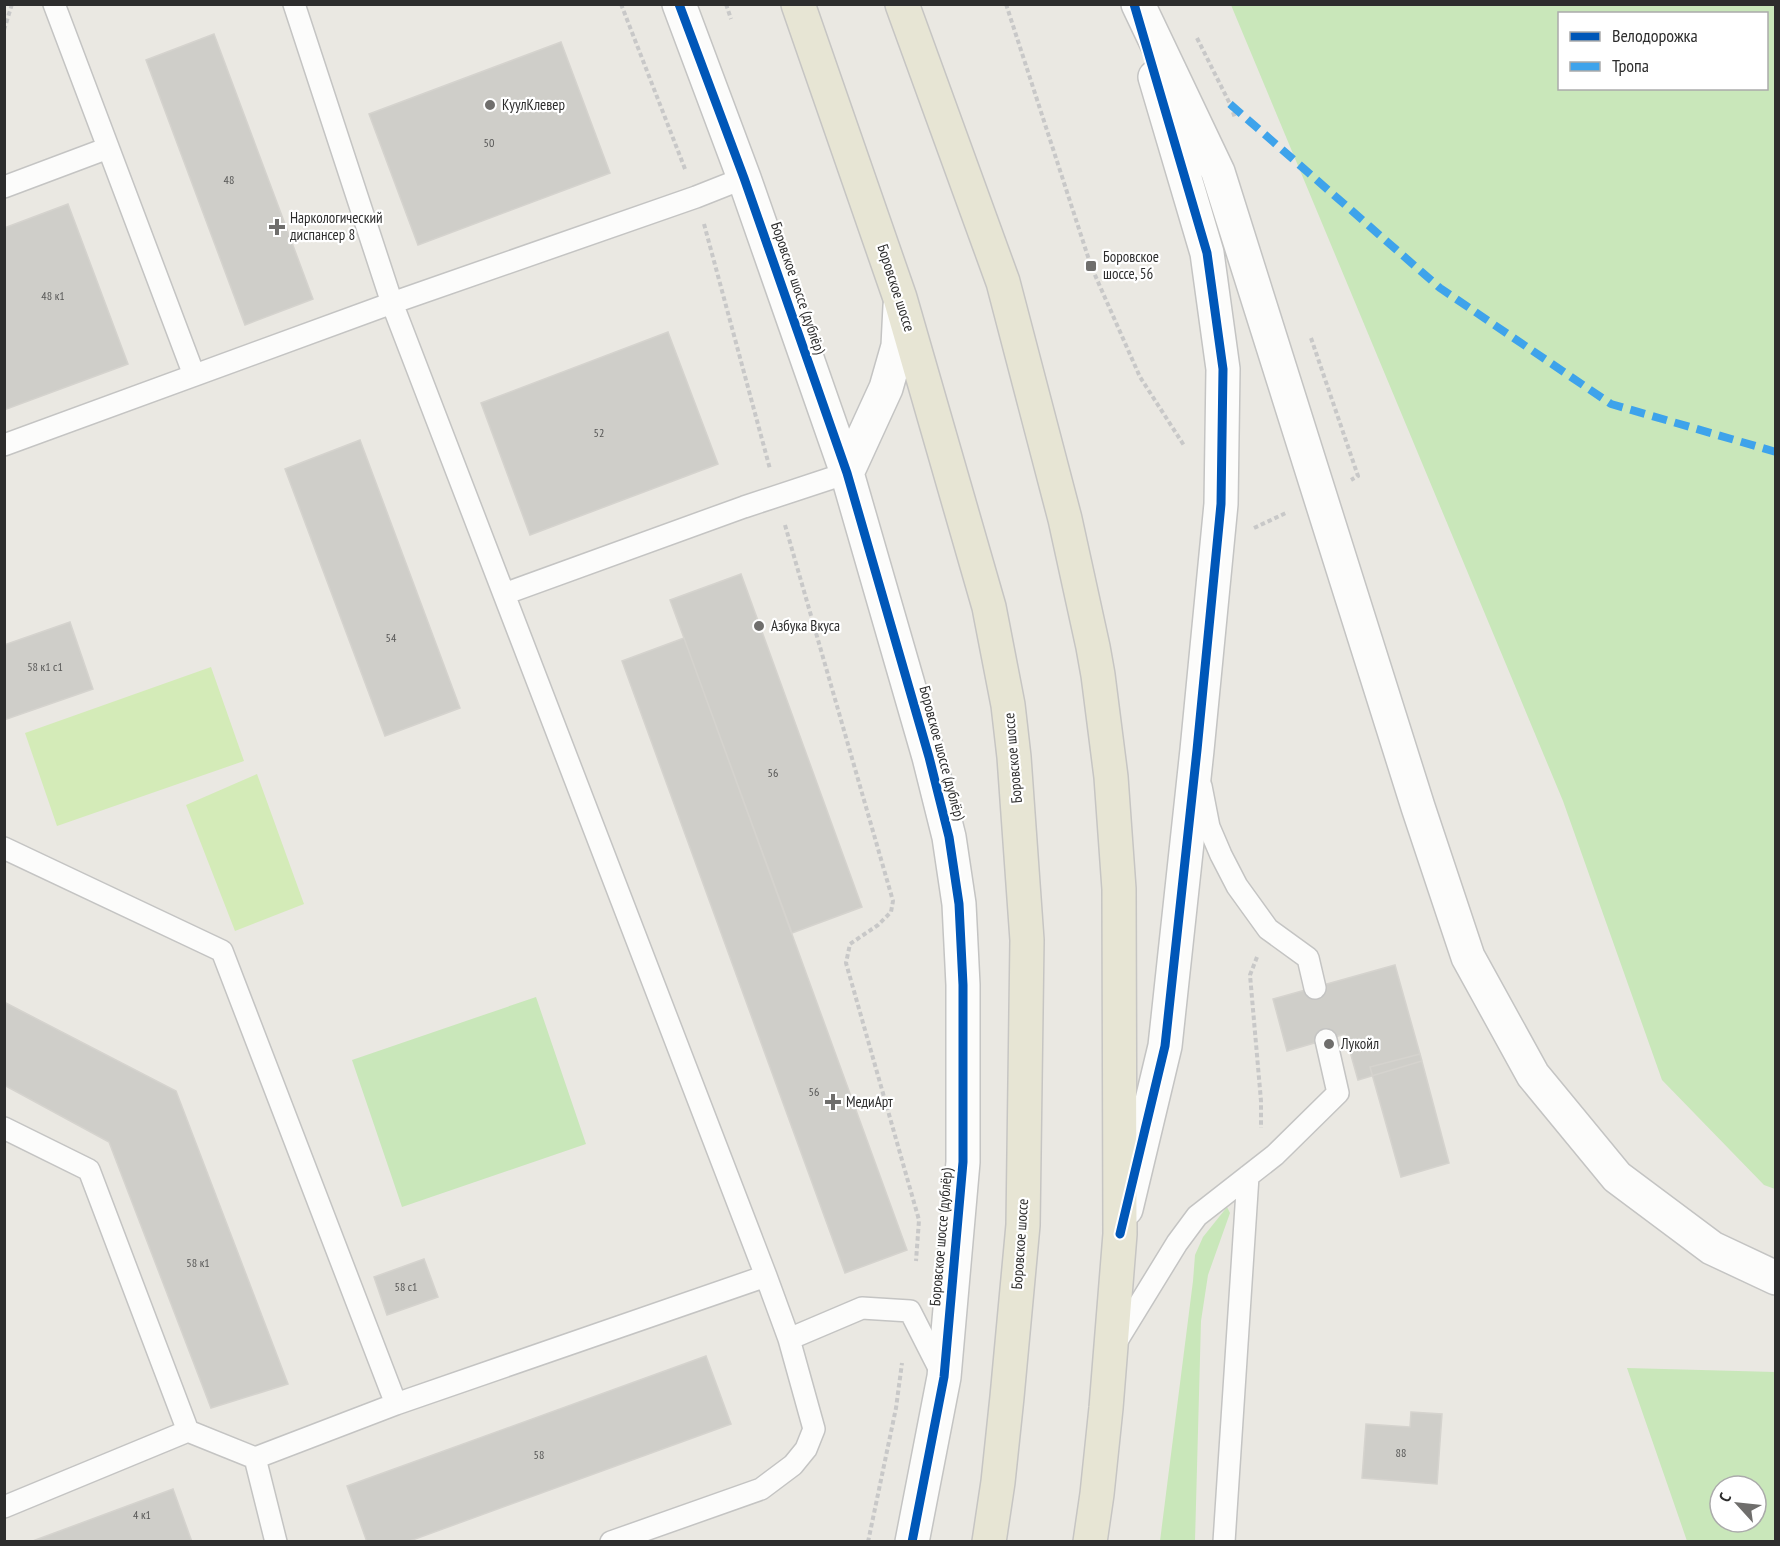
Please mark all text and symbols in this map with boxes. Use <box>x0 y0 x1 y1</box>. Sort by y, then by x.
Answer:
legend <box>1558 12 1768 90</box>
text: Велодорожка <box>1612 24 1698 47</box>
text: Тропа <box>1612 54 1649 77</box>
place label: КуулКлевер <box>502 95 565 114</box>
marker: КуулКлевер <box>483 98 497 112</box>
house number: 50 <box>484 135 494 150</box>
house number: 48 <box>224 172 234 187</box>
place label: Наркологический диспансер 8 <box>290 208 383 244</box>
marker: Наркологический диспансер 8 <box>268 218 286 236</box>
street label: Боровское шоссе (дублёр) <box>767 219 830 357</box>
street label: Боровское шоссе <box>873 242 920 334</box>
place label: Боровское шоссе, 56 <box>1103 247 1159 283</box>
marker: Боровское шоссе, 56 <box>1084 259 1098 273</box>
house number: 48 к1 <box>41 288 65 303</box>
house number: 52 <box>594 425 604 440</box>
place label: Азбука Вкуса <box>771 616 840 635</box>
marker: Азбука Вкуса <box>752 619 766 633</box>
house number: 54 <box>386 630 397 645</box>
house number: 58 к1 с1 <box>27 659 63 674</box>
street label: Боровское шоссе (дублёр) <box>915 683 970 823</box>
street label: Боровское шоссе <box>999 712 1026 804</box>
house number: 56 <box>768 765 778 780</box>
place label: Лукойл <box>1340 1034 1379 1053</box>
marker: Лукойл <box>1322 1037 1336 1051</box>
house number: 56 <box>809 1084 819 1099</box>
place label: МедиАрт <box>846 1092 893 1111</box>
marker: МедиАрт <box>824 1093 842 1111</box>
street label: Боровское шоссе (дублёр) <box>925 1167 956 1307</box>
street label: Боровское шоссе <box>1007 1198 1032 1290</box>
house number: 58 к1 <box>186 1255 210 1270</box>
house number: 58 с1 <box>394 1279 418 1294</box>
house number: 88 <box>1396 1445 1406 1460</box>
house number: 58 <box>534 1447 544 1462</box>
north arrow <box>1708 1474 1768 1534</box>
text: С <box>1714 1489 1736 1505</box>
house number: 4 к1 <box>133 1507 151 1522</box>

